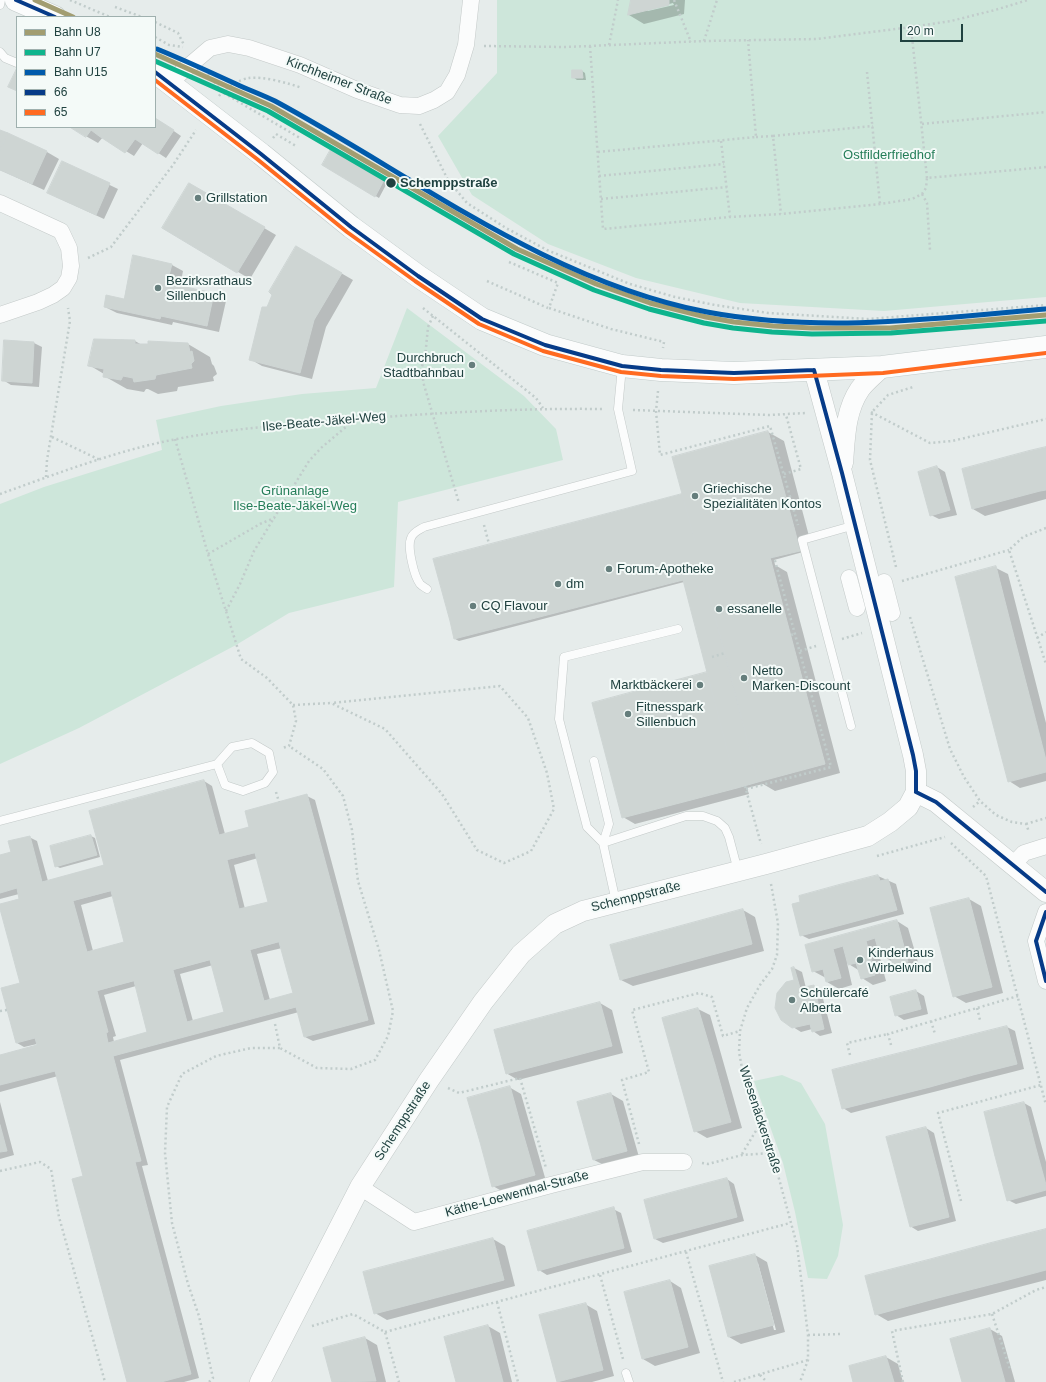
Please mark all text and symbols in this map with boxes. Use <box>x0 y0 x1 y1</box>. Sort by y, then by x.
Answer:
legend <box>16 16 156 128</box>
scale bar <box>902 16 965 42</box>
text: 20 m <box>907 24 934 38</box>
text: Bahn U8 <box>54 25 101 39</box>
text: Bahn U7 <box>54 45 101 59</box>
street label: Kirchheimer Straße <box>284 54 394 108</box>
text: Bahn U15 <box>54 65 107 79</box>
text: 66 <box>54 85 67 99</box>
text: 65 <box>54 105 67 119</box>
park label: Ostfilderfriedhof <box>843 147 935 163</box>
place label: Schemppstraße <box>400 175 498 191</box>
marker: Schemppstraße <box>384 176 398 190</box>
place label: Grillstation <box>206 190 267 206</box>
marker: Grillstation <box>193 193 203 203</box>
place label: Bezirksrathaus Sillenbuch <box>166 273 252 304</box>
marker: Bezirksrathaus Sillenbuch <box>153 283 163 293</box>
place label: Durchbruch Stadtbahnbau <box>383 350 464 381</box>
marker: Durchbruch Stadtbahnbau <box>467 360 477 370</box>
street label: Ilse-Beate-Jäkel-Weg <box>262 409 386 435</box>
place label: Griechische Spezialitäten Kontos <box>703 481 822 512</box>
park label: Grünanlage Ilse-Beate-Jäkel-Weg <box>233 483 357 514</box>
marker: Griechische Spezialitäten Kontos <box>690 491 700 501</box>
place label: Forum-Apotheke <box>617 561 714 577</box>
marker: Forum-Apotheke <box>604 564 614 574</box>
place label: dm <box>566 576 584 592</box>
marker: dm <box>553 579 563 589</box>
place label: CQ Flavour <box>481 598 547 614</box>
marker: CQ Flavour <box>468 601 478 611</box>
place label: essanelle <box>727 601 782 617</box>
marker: essanelle <box>714 604 724 614</box>
place label: Netto Marken-Discount <box>752 663 850 694</box>
marker: Netto Marken-Discount <box>739 673 749 683</box>
place label: Marktbäckerei <box>610 677 692 693</box>
marker: Marktbäckerei <box>695 680 705 690</box>
place label: Fitnesspark Sillenbuch <box>636 699 703 730</box>
marker: Fitnesspark Sillenbuch <box>623 709 633 719</box>
street label: Schemppstraße <box>590 878 682 916</box>
place label: Kinderhaus Wirbelwind <box>868 945 934 976</box>
marker: Kinderhaus Wirbelwind <box>855 955 865 965</box>
place label: Schülercafé Alberta <box>800 985 869 1016</box>
marker: Schülercafé Alberta <box>787 995 797 1005</box>
street label: Wiesenäckerstraße <box>735 1064 785 1176</box>
street label: Schemppstraße <box>371 1078 435 1164</box>
street label: Käthe-Loewenthal-Straße <box>443 1167 591 1221</box>

